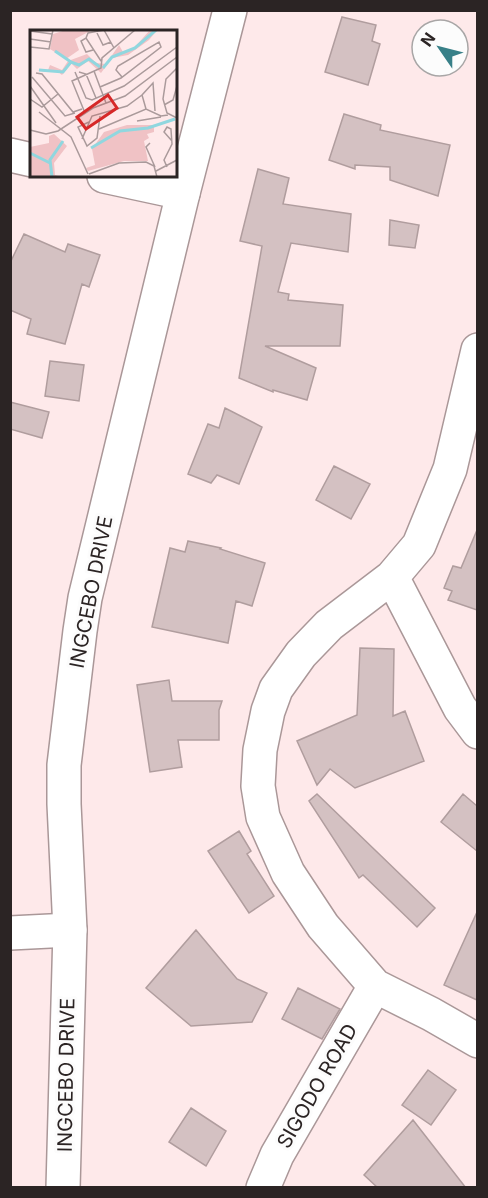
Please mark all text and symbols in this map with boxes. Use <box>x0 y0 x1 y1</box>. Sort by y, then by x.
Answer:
north arrow <box>410 18 470 78</box>
text: N <box>416 29 439 50</box>
inset map <box>30 30 177 177</box>
street label: INGCEBO DRIVE <box>64 514 118 670</box>
street label: INGCEBO DRIVE <box>53 998 79 1152</box>
street label: SIGODO ROAD <box>272 1020 362 1152</box>

